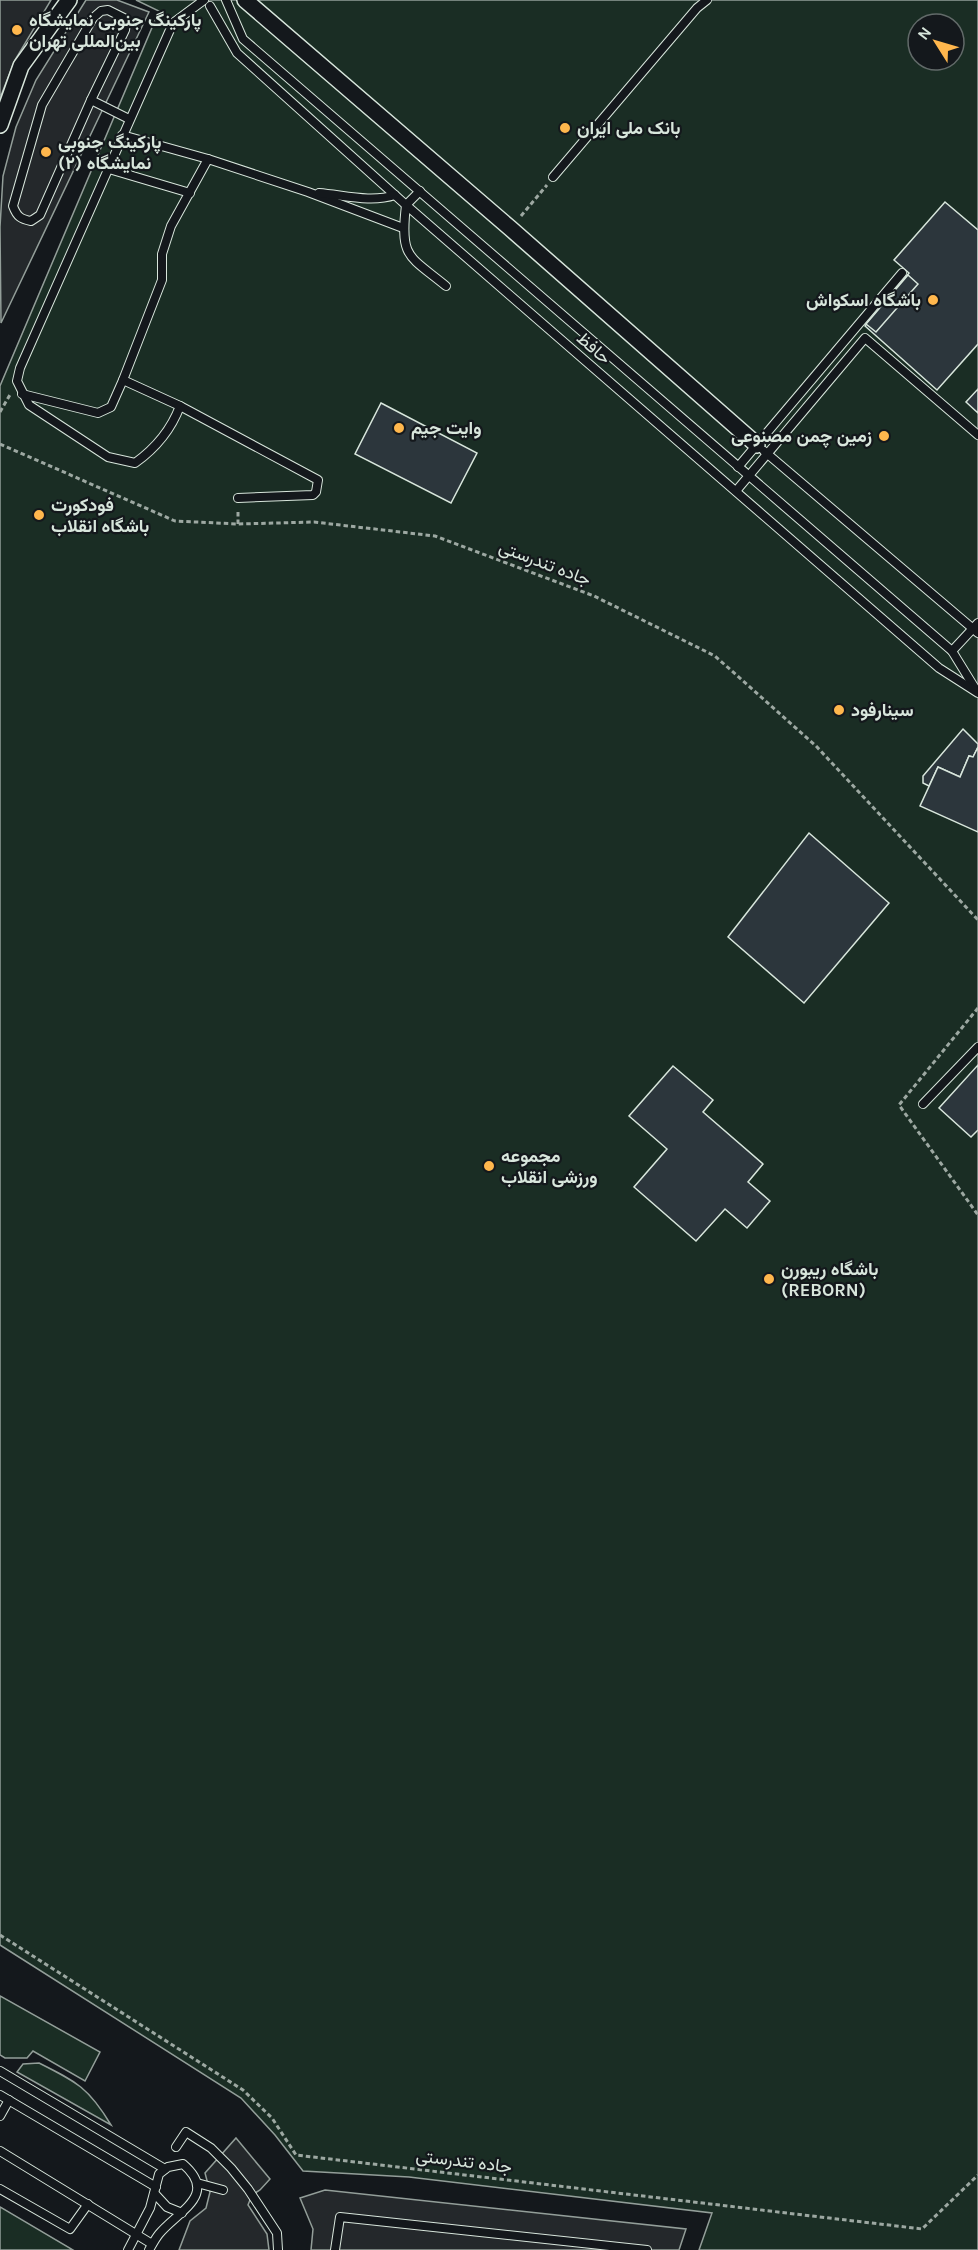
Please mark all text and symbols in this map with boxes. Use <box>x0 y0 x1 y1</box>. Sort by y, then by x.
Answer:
place label: پارکینگ جنوبی نمایشگاه بین‌المللی تهران <box>29 9 202 52</box>
north arrow <box>906 12 966 72</box>
marker: پارکینگ جنوبی نمایشگاه بین‌المللی تهران <box>10 23 24 37</box>
text: N <box>913 23 935 44</box>
place label: بانک ملی ایران <box>577 117 681 139</box>
marker: بانک ملی ایران <box>558 121 572 135</box>
place label: پارکینگ جنوبی نمایشگاه (۲) <box>58 131 162 174</box>
marker: پارکینگ جنوبی نمایشگاه (۲) <box>39 145 53 159</box>
place label: باشگاه اسکواش <box>806 289 921 311</box>
marker: باشگاه اسکواش <box>926 293 940 307</box>
street label: حافظ <box>572 327 616 369</box>
place label: وایت جیم <box>411 417 482 440</box>
marker: وایت جیم <box>392 421 406 435</box>
place label: زمین چمن مصنوعی <box>731 425 872 448</box>
marker: زمین چمن مصنوعی <box>877 429 891 443</box>
place label: فودکورت باشگاه انقلاب <box>51 494 149 537</box>
marker: فودکورت باشگاه انقلاب <box>32 508 46 522</box>
street label: جاده تندرستی <box>496 535 594 591</box>
place label: سینارفود <box>851 699 914 721</box>
marker: سینارفود <box>832 703 846 717</box>
place label: مجموعه ورزشی انقلاب <box>501 1145 598 1188</box>
marker: مجموعه ورزشی انقلاب <box>482 1159 496 1173</box>
place label: باشگاه ریبورن (REBORN) <box>781 1258 878 1301</box>
marker: باشگاه ریبورن (REBORN) <box>762 1272 776 1286</box>
street label: جاده تندرستی <box>415 2144 513 2178</box>

